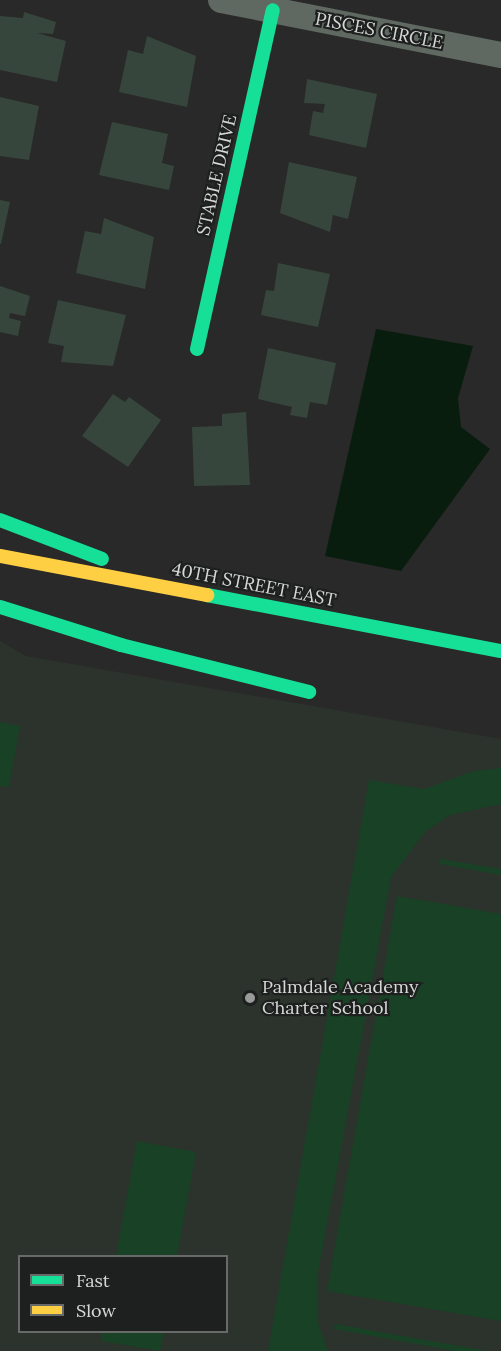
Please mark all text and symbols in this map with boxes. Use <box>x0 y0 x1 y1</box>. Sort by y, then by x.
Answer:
street label: PISCES CIRCLE <box>313 8 445 54</box>
street label: STABLE DRIVE <box>193 112 241 238</box>
street label: 40TH STREET EAST <box>170 558 338 612</box>
place label: Palmdale Academy Charter School <box>262 977 419 1020</box>
marker: Palmdale Academy Charter School <box>243 991 257 1005</box>
legend <box>18 1255 228 1333</box>
text: Fast <box>76 1269 110 1292</box>
text: Slow <box>76 1299 116 1322</box>

